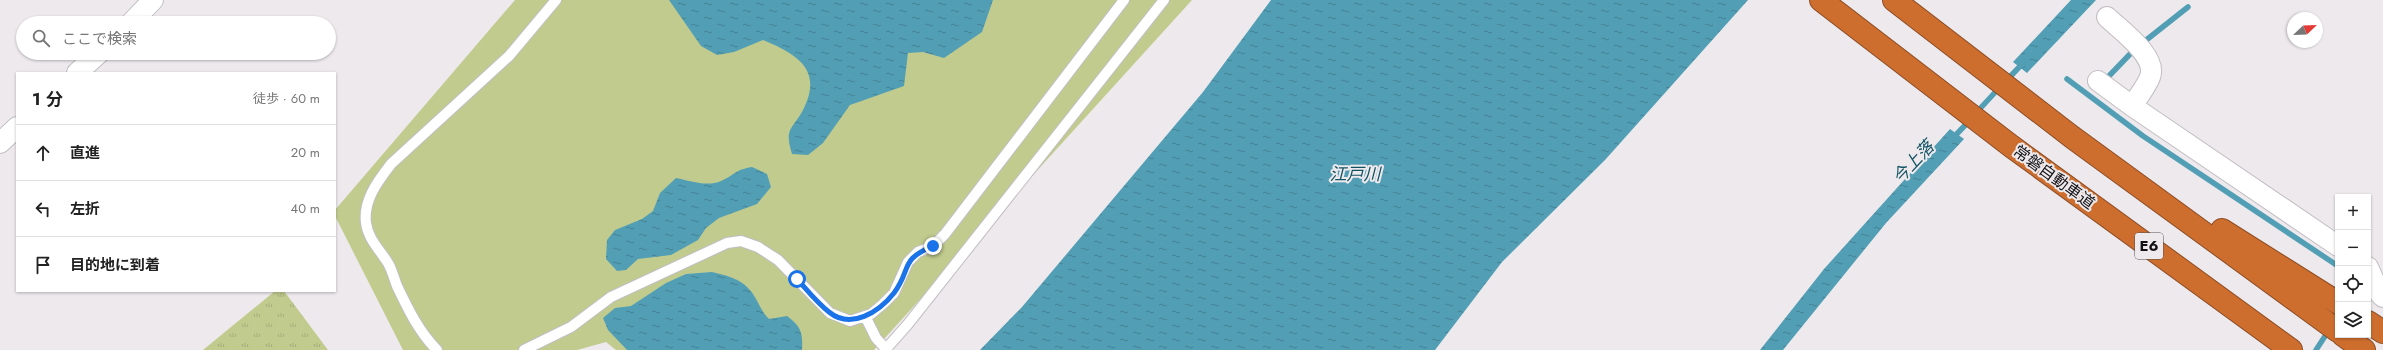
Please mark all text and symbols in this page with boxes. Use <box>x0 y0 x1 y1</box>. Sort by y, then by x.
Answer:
north arrow <box>2287 12 2323 48</box>
search box <box>16 16 336 60</box>
icon: search <box>30 27 52 49</box>
text: ここで検索 <box>62 28 137 50</box>
text: 1 分 <box>32 87 63 111</box>
text: 徒歩 · 60 m <box>253 89 320 108</box>
water label: 今上落 <box>1887 133 1941 189</box>
street label: 常磐自動車道 <box>2008 139 2100 215</box>
icon: ahead <box>32 142 54 164</box>
text: 直進 <box>70 142 100 164</box>
text: 20 m <box>291 143 320 162</box>
water label: 江戸川 <box>1330 162 1382 186</box>
map controls <box>2335 194 2371 338</box>
button: + <box>2335 194 2371 230</box>
icon: left <box>32 198 54 220</box>
text: 左折 <box>70 198 100 220</box>
text: 40 m <box>291 199 320 218</box>
button: − <box>2335 230 2371 266</box>
road number: E6 <box>2135 233 2163 259</box>
route end <box>924 237 942 255</box>
icon: arrive <box>32 254 54 276</box>
text: 目的地に到着 <box>70 254 160 276</box>
button: locate <box>2335 266 2371 302</box>
route start <box>788 270 806 288</box>
button: layers <box>2335 302 2371 338</box>

